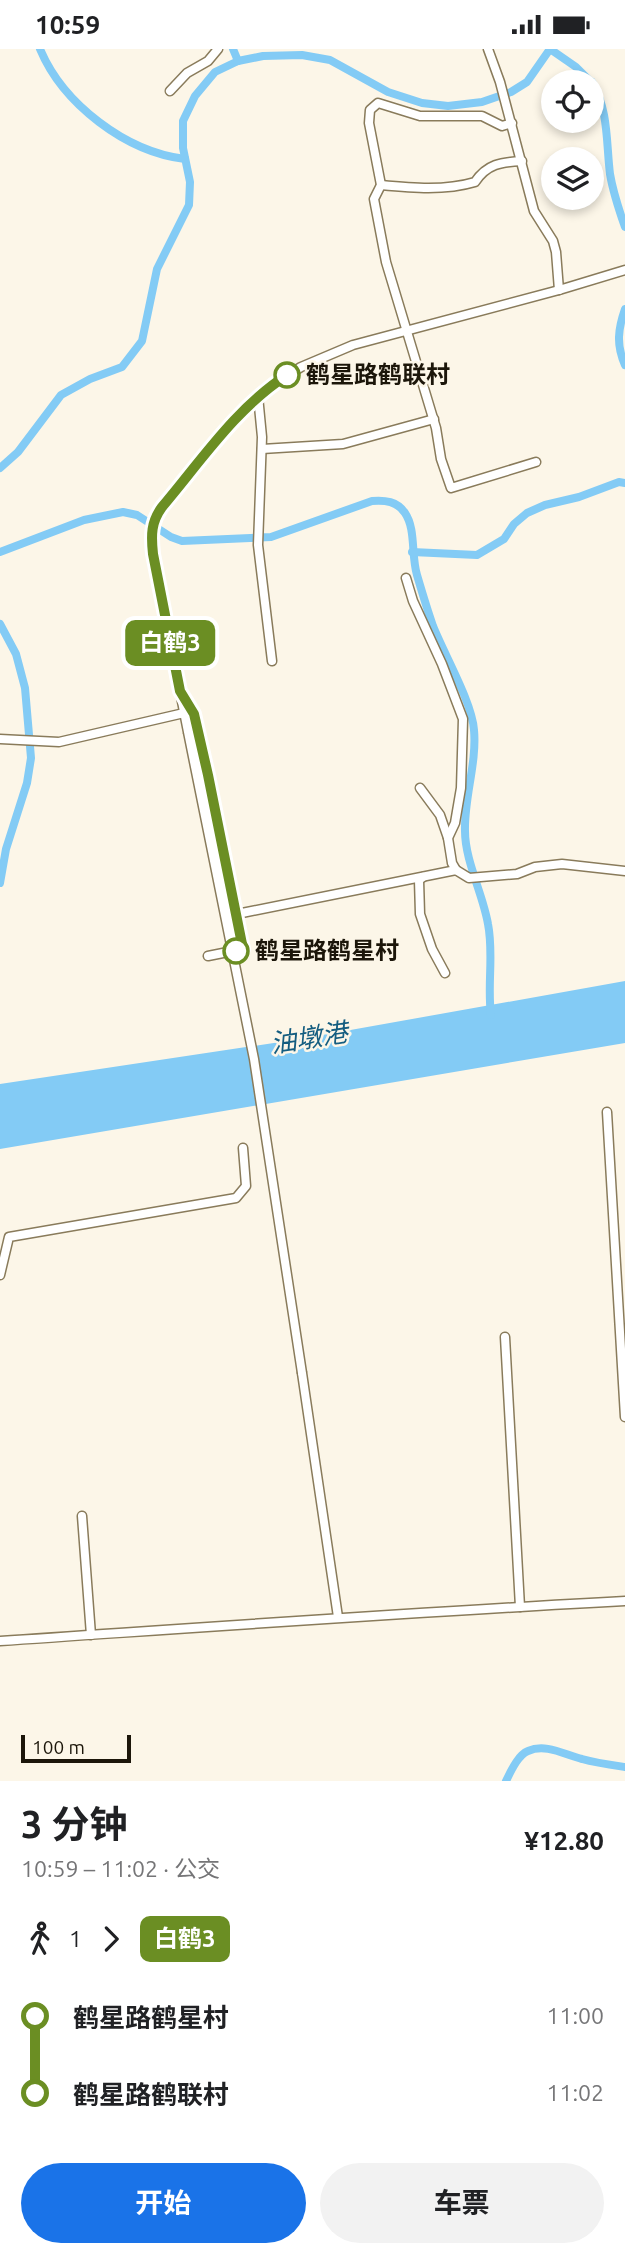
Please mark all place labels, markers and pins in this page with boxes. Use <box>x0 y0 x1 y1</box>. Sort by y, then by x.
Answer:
place label: 鹤星路鹤联村 <box>306 361 450 388</box>
marker: 鹤星路鹤联村 <box>274 362 300 388</box>
place label: 鹤星路鹤星村 <box>255 937 399 964</box>
marker: 鹤星路鹤星村 <box>223 938 249 964</box>

